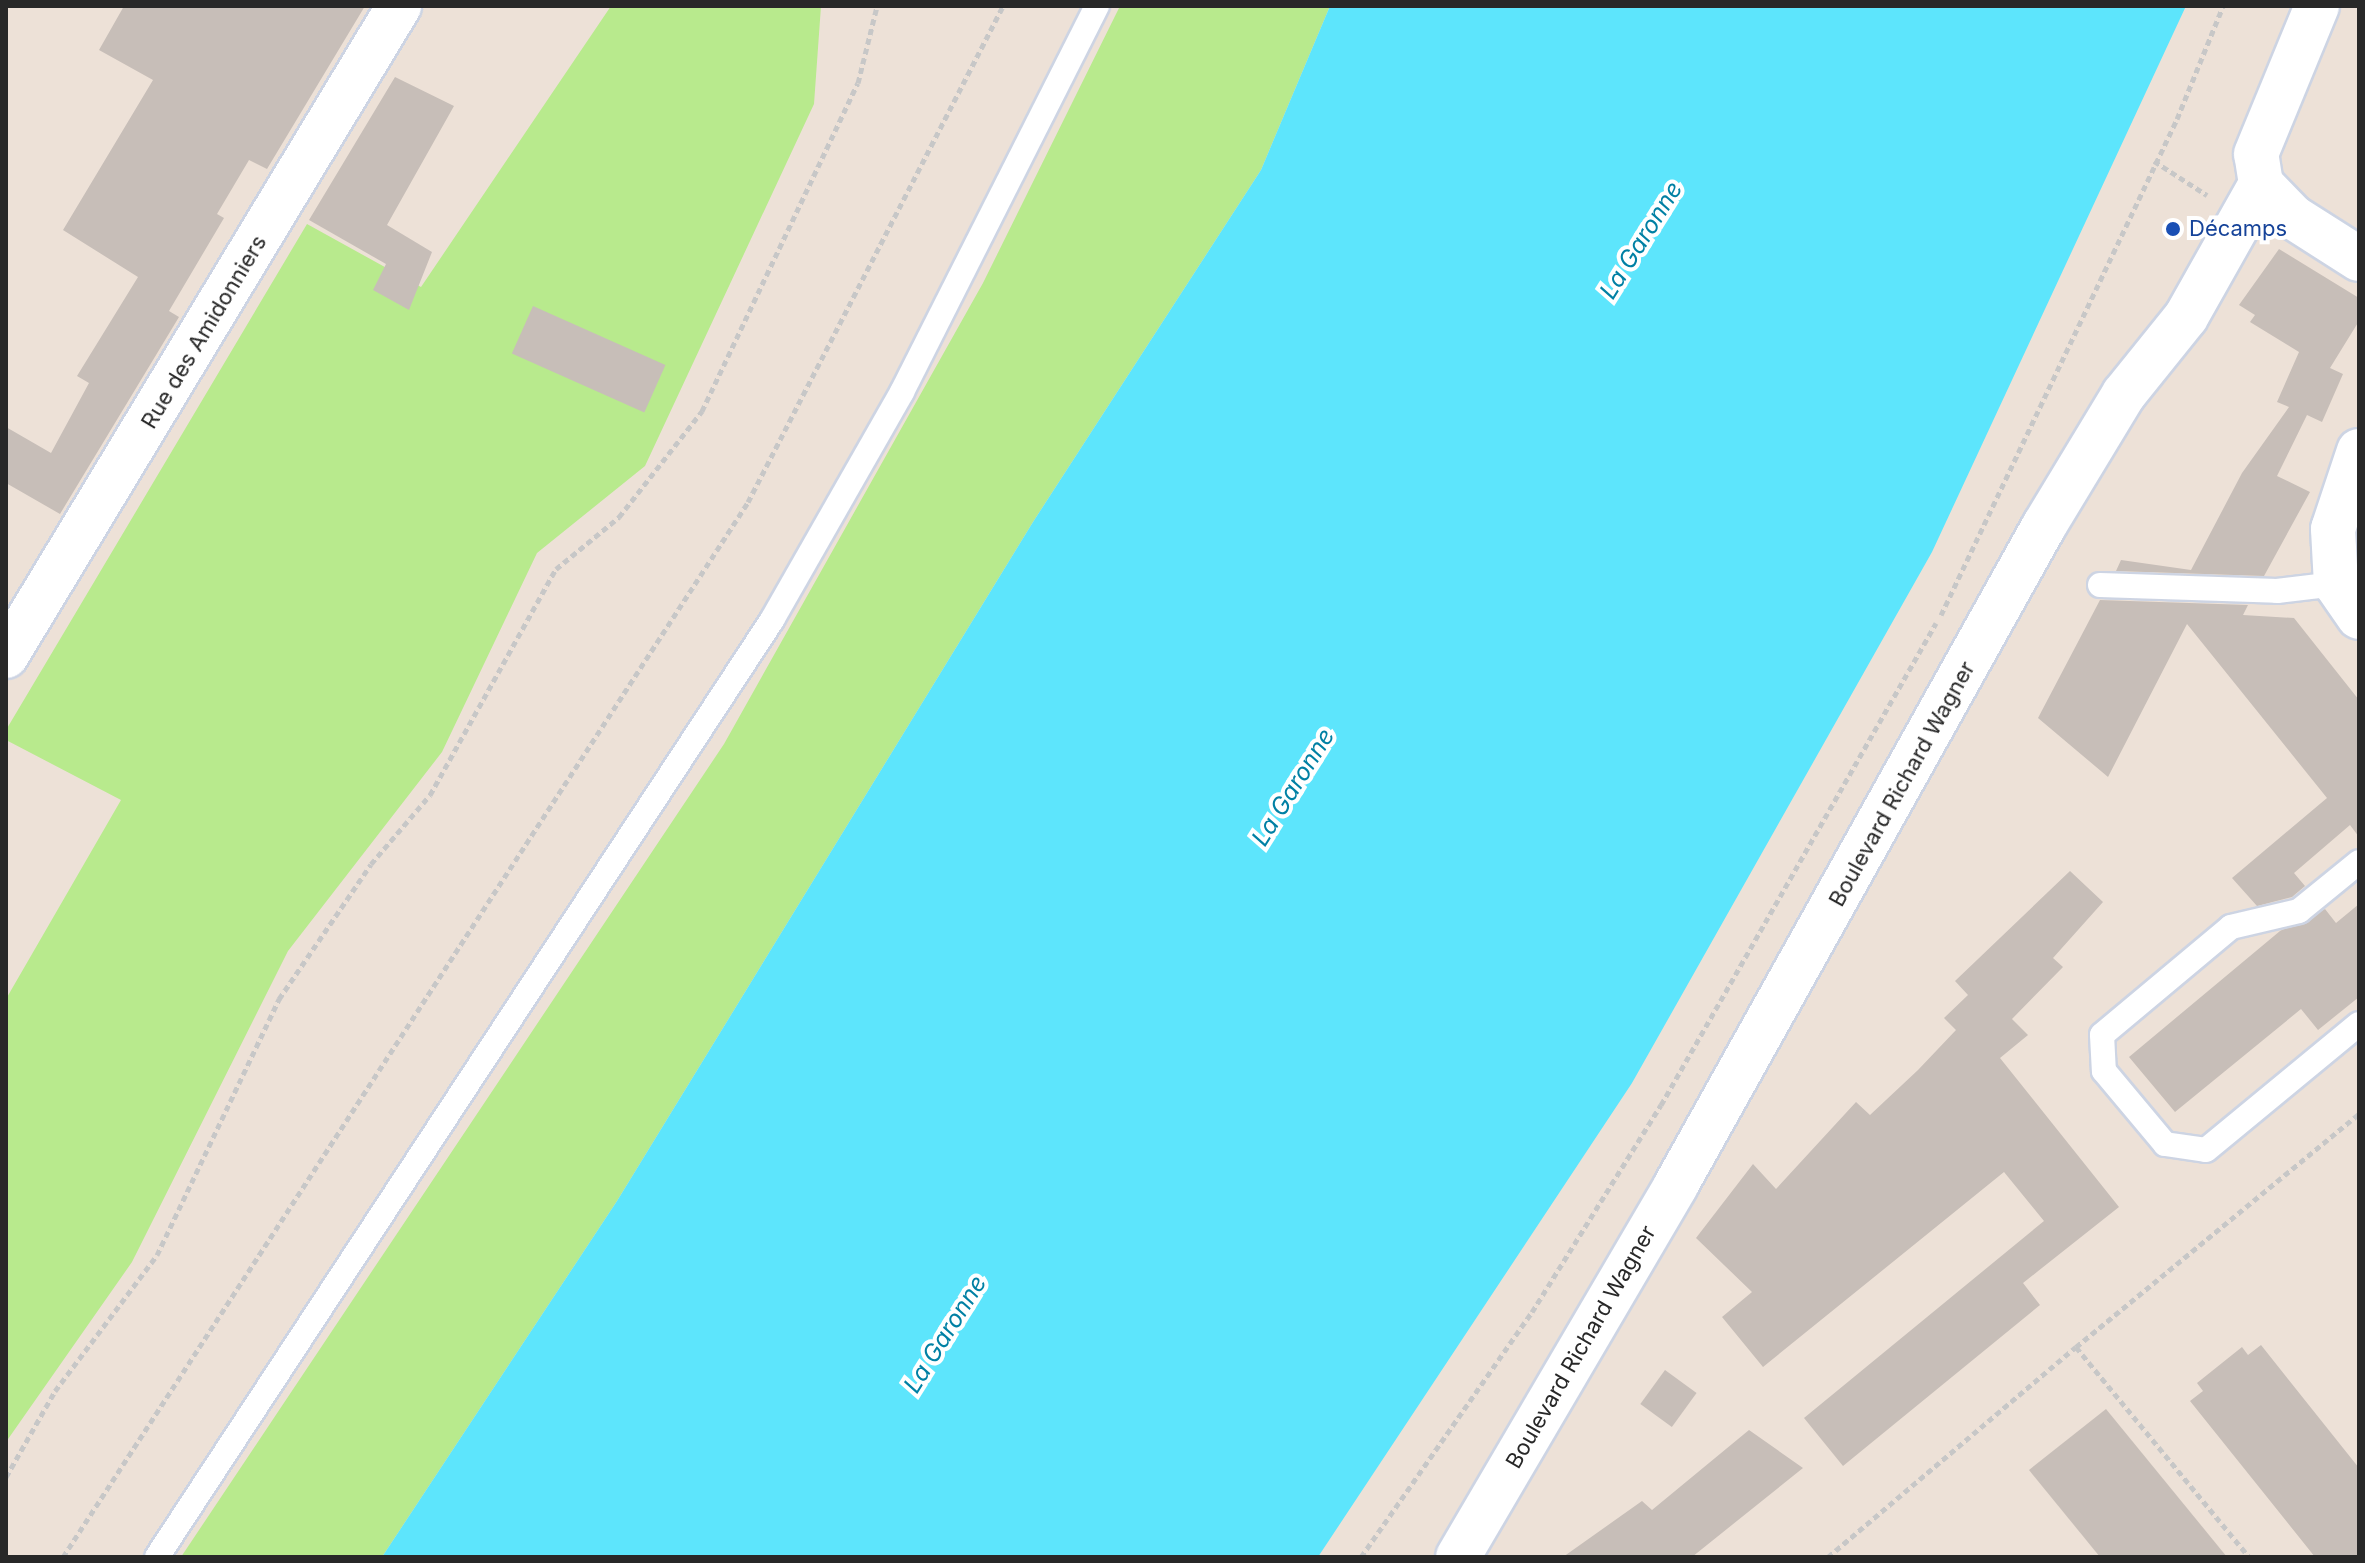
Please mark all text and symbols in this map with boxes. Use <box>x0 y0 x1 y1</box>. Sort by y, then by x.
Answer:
water label: La Garonne <box>1594 176 1688 304</box>
place label: Décamps <box>2189 216 2287 242</box>
marker: Décamps <box>2164 220 2182 238</box>
street label: Rue des Amidonniers <box>136 231 272 433</box>
street label: Boulevard Richard Wagner <box>1824 657 1980 911</box>
water label: La Garonne <box>1246 723 1340 851</box>
street label: Boulevard Richard Wagner <box>1501 1221 1661 1473</box>
water label: La Garonne <box>898 1270 992 1398</box>

